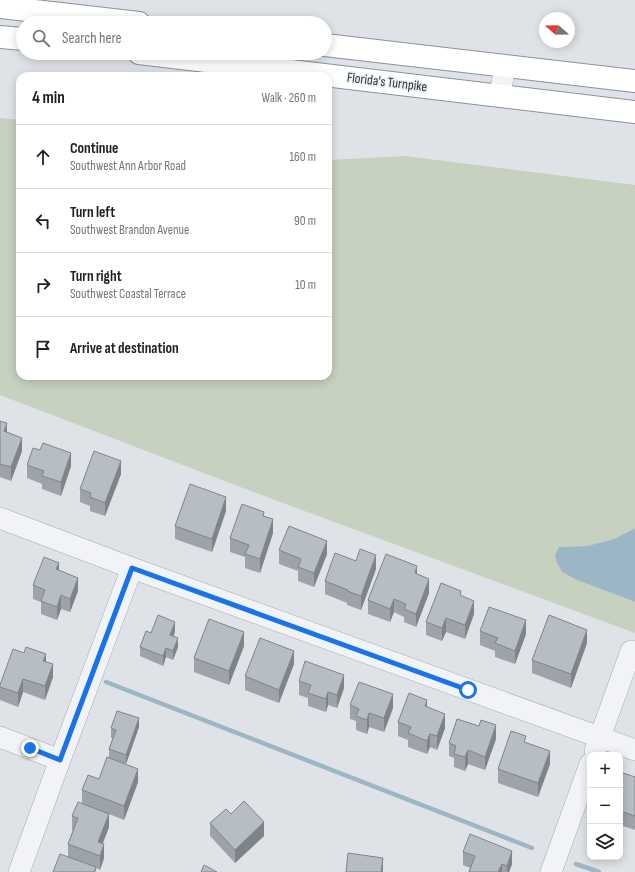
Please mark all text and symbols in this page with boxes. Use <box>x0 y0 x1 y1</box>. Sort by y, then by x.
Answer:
north arrow <box>539 12 575 48</box>
search box <box>16 16 332 60</box>
icon: search <box>30 27 52 49</box>
text: Search here <box>62 29 122 48</box>
street label: Florida's Turnpike <box>346 69 428 95</box>
text: 4 min <box>32 88 65 108</box>
text: Walk · 260 m <box>262 90 316 106</box>
text: Continue <box>70 139 119 158</box>
icon: ahead <box>32 146 54 168</box>
text: 160 m <box>290 149 316 165</box>
text: Southwest Ann Arbor Road <box>70 158 186 174</box>
text: Turn left <box>70 203 115 222</box>
icon: left <box>32 210 54 232</box>
text: 90 m <box>294 213 316 229</box>
text: Southwest Brandon Avenue <box>70 222 189 238</box>
text: Turn right <box>70 267 122 286</box>
icon: right <box>32 274 54 296</box>
text: 10 m <box>295 277 316 293</box>
text: Southwest Coastal Terrace <box>70 286 186 302</box>
icon: arrive <box>32 338 54 360</box>
text: Arrive at destination <box>70 339 179 358</box>
route start <box>459 681 477 699</box>
route end <box>21 739 39 757</box>
map controls <box>587 752 623 860</box>
button: + <box>587 752 623 788</box>
button: − <box>587 788 623 824</box>
button: layers <box>587 824 623 860</box>

